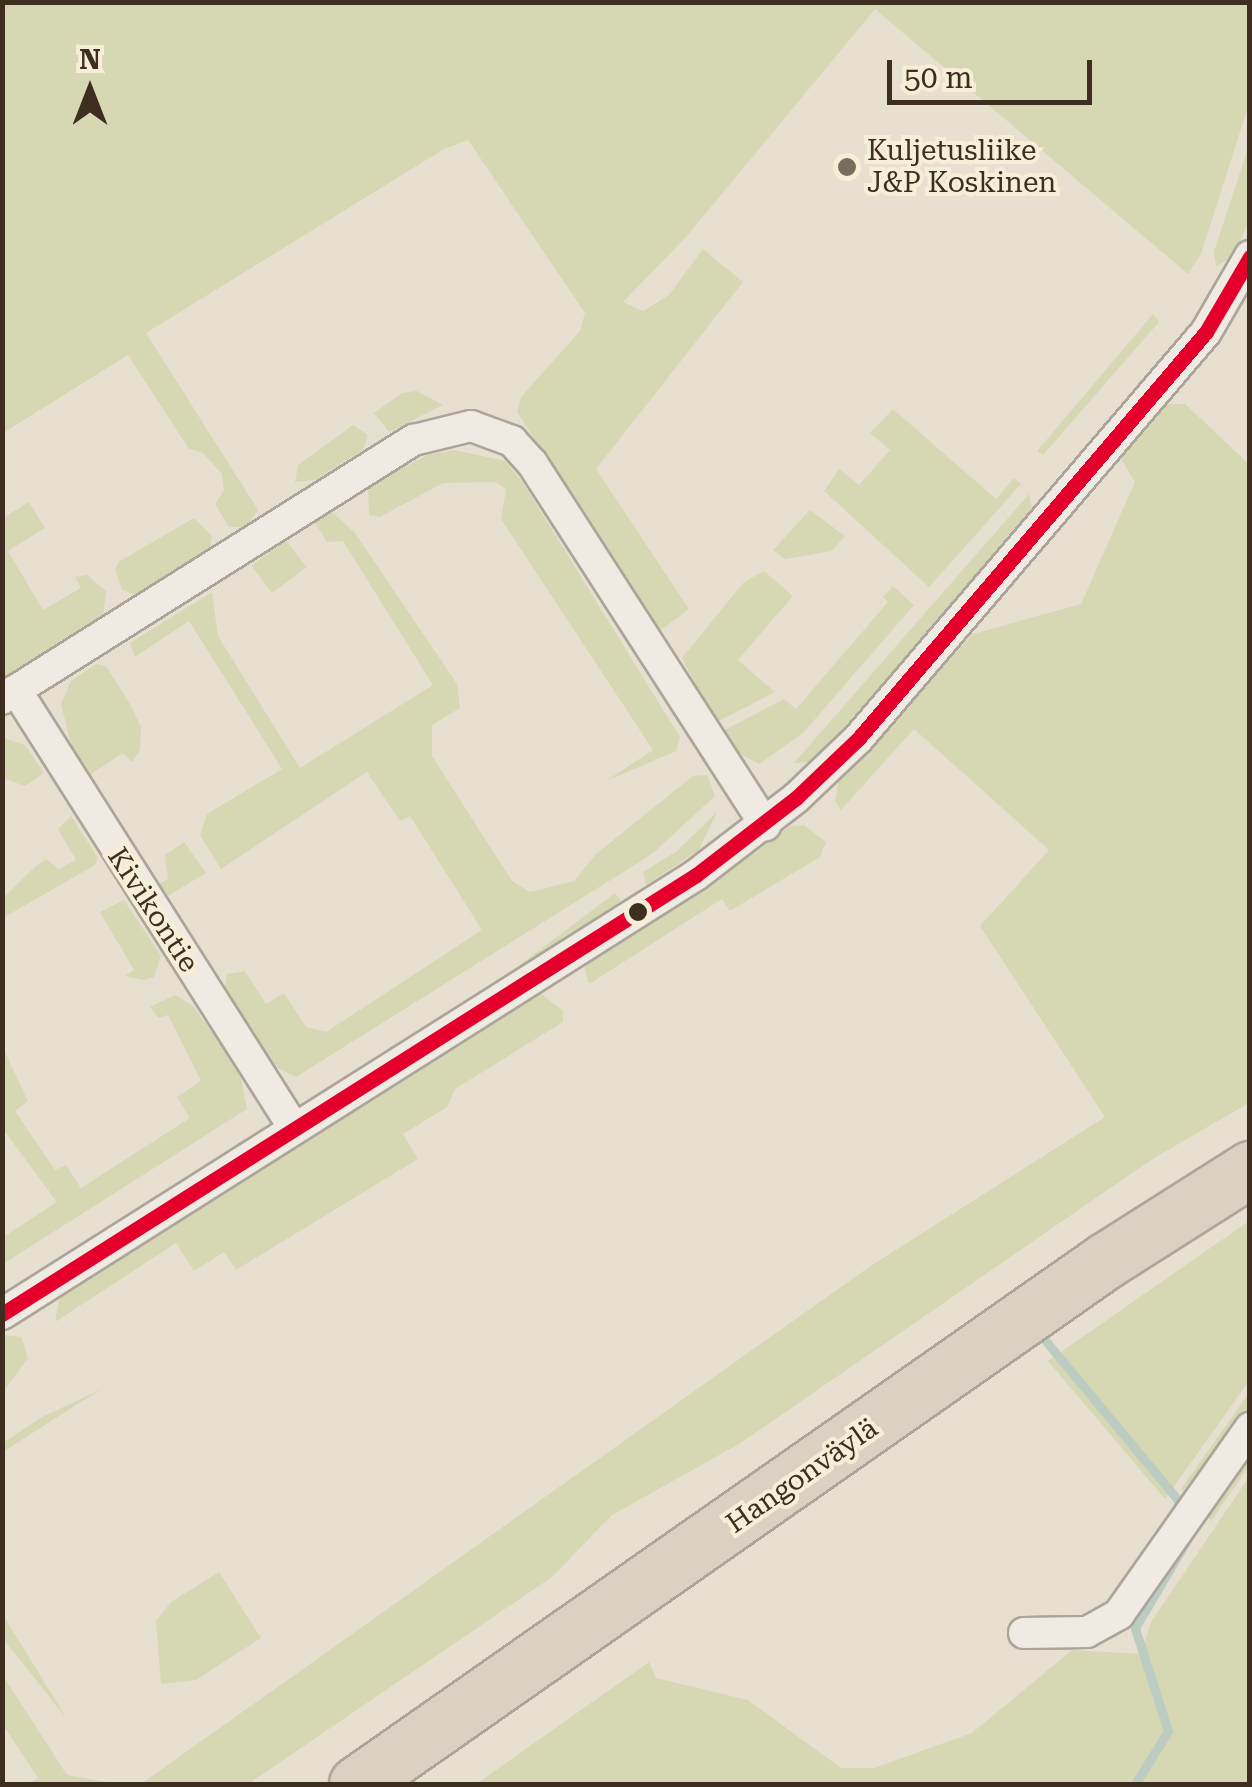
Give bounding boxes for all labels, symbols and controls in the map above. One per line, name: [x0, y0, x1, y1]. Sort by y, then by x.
north arrow: [40, 40, 140, 140]
scale bar: [892, 40, 1097, 102]
text: N: [79, 43, 101, 76]
text: 50 m: [904, 60, 973, 95]
place label: Kuljetusliike J&P Koskinen: [867, 134, 1056, 200]
marker: Kuljetusliike J&P Koskinen: [836, 156, 858, 178]
street label: Kivikontie: [100, 842, 206, 978]
unlabelled marker: [628, 902, 648, 922]
street label: Hangonväylä: [720, 1411, 884, 1541]

